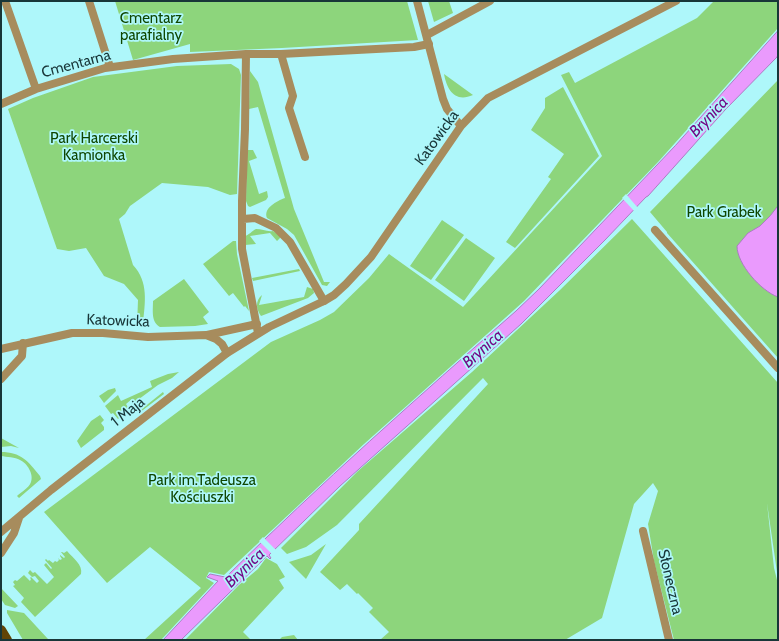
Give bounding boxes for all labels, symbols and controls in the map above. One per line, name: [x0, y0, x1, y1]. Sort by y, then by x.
park label: Cmentarz parafialny: [120, 10, 182, 45]
street label: Cmentarna: [39, 46, 113, 82]
water label: Brynica: [686, 93, 732, 141]
street label: Katowicka: [411, 107, 463, 169]
park label: Park Harcerski Kamionka: [50, 130, 138, 165]
park label: Park Grabek: [687, 204, 761, 222]
street label: Katowicka: [86, 311, 150, 331]
water label: Brynica: [459, 326, 507, 372]
street label: 1 Maja: [108, 393, 148, 431]
park label: Park im.Tadeusza Kościuszki: [148, 472, 256, 507]
water label: Brynica: [221, 544, 269, 592]
street label: Słoneczna: [654, 548, 686, 616]

